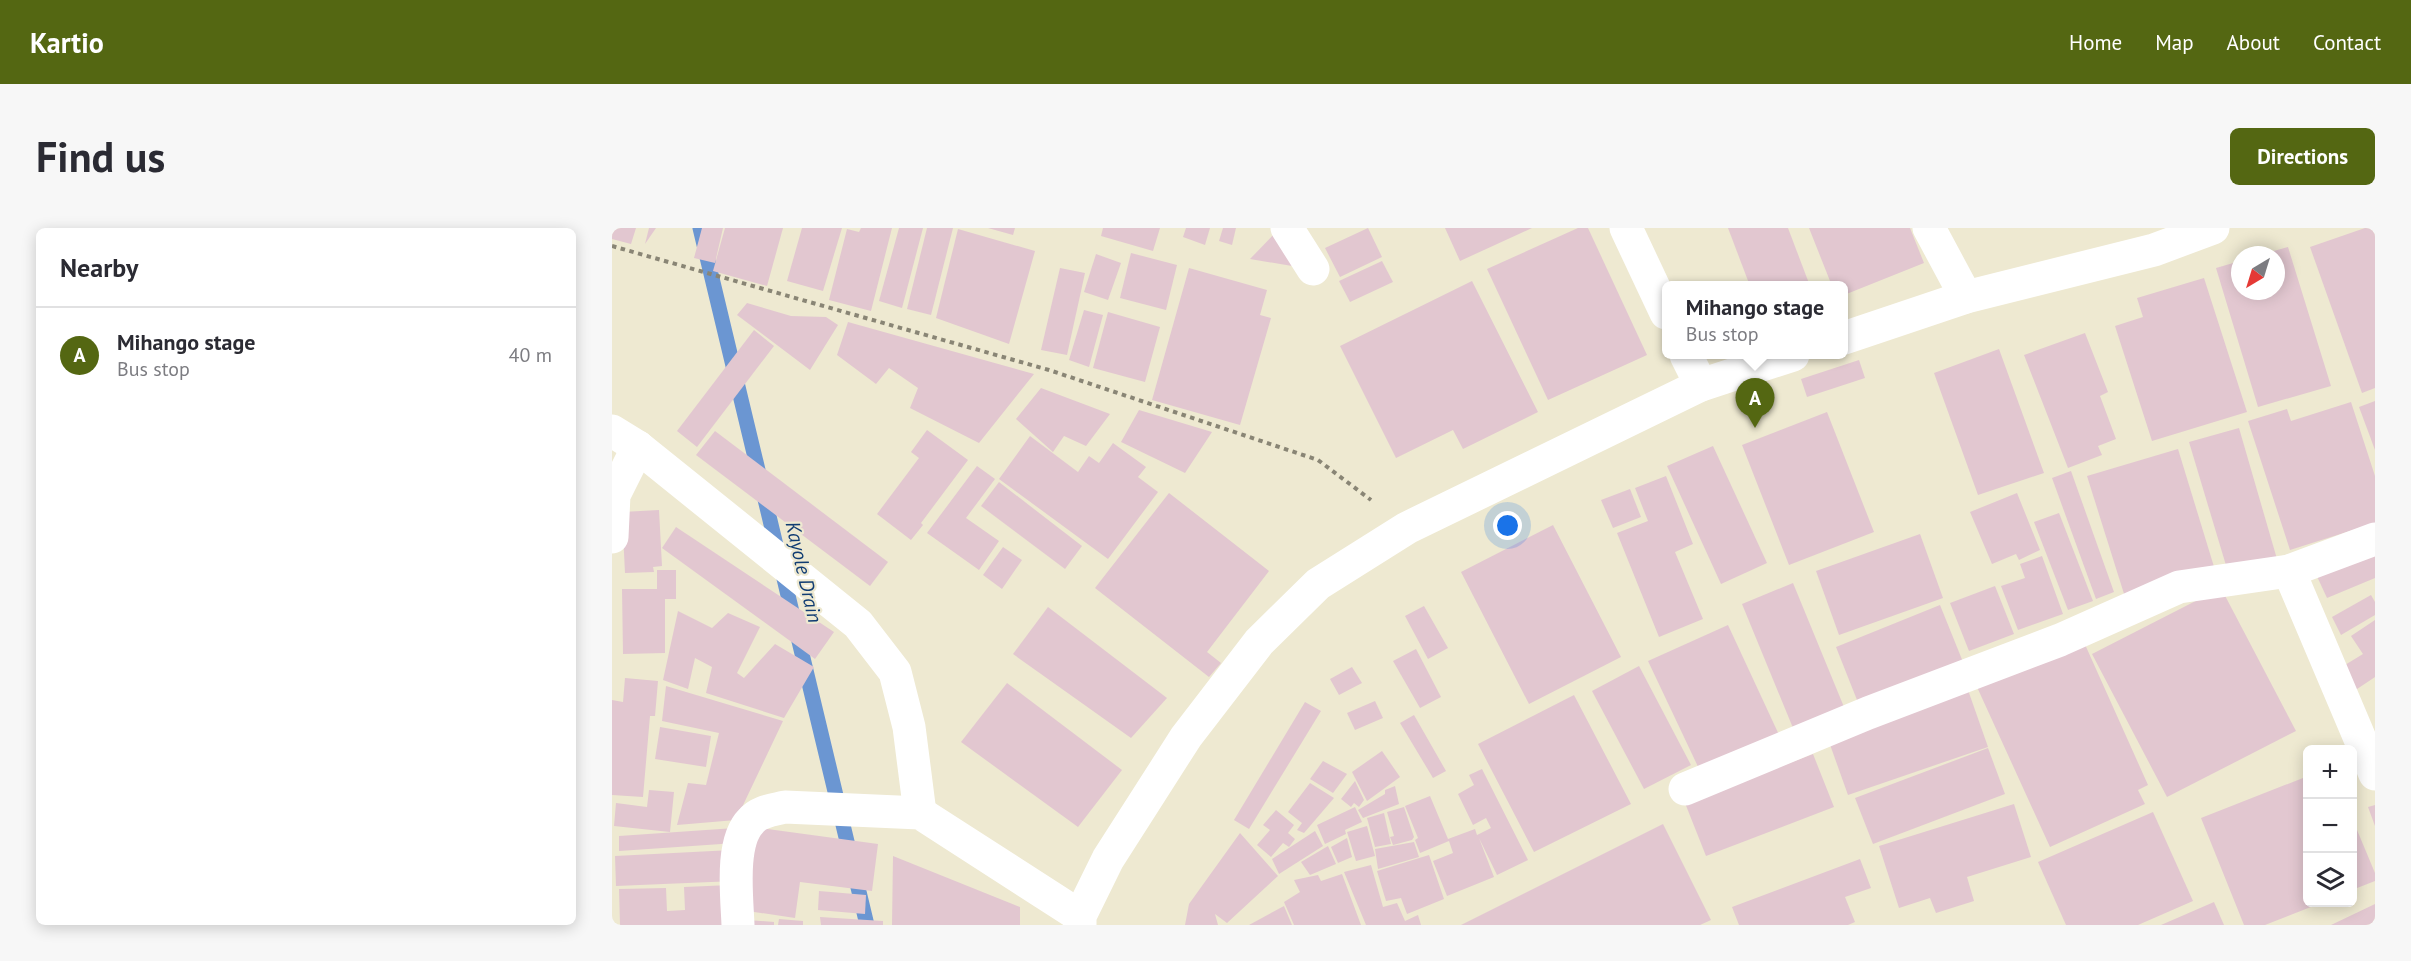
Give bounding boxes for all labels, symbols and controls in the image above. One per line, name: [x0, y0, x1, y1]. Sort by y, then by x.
text: Kartio: [30, 24, 104, 61]
text: Home: [2069, 29, 2122, 56]
text: Map: [2155, 29, 2194, 56]
text: About: [2227, 29, 2280, 56]
text: Contact: [2313, 29, 2381, 56]
button: Directions: [2230, 128, 2375, 185]
text: Find us: [36, 129, 165, 184]
north arrow: [2231, 246, 2285, 300]
text: Nearby: [60, 251, 138, 284]
popup: [1662, 281, 1848, 359]
text: Mihango stage: [1686, 293, 1824, 321]
text: Bus stop: [1686, 321, 1759, 347]
text: Mihango stage: [117, 328, 255, 356]
text: A: [73, 342, 86, 368]
text: 40 m: [509, 342, 552, 368]
text: Bus stop: [117, 356, 190, 382]
pin: A: [1736, 378, 1774, 428]
your location: [1493, 511, 1522, 540]
water label: Kayole Drain: [780, 519, 828, 625]
map controls: [2303, 745, 2357, 907]
button: +: [2303, 745, 2357, 799]
button: −: [2303, 799, 2357, 853]
button: layers: [2303, 853, 2357, 907]

